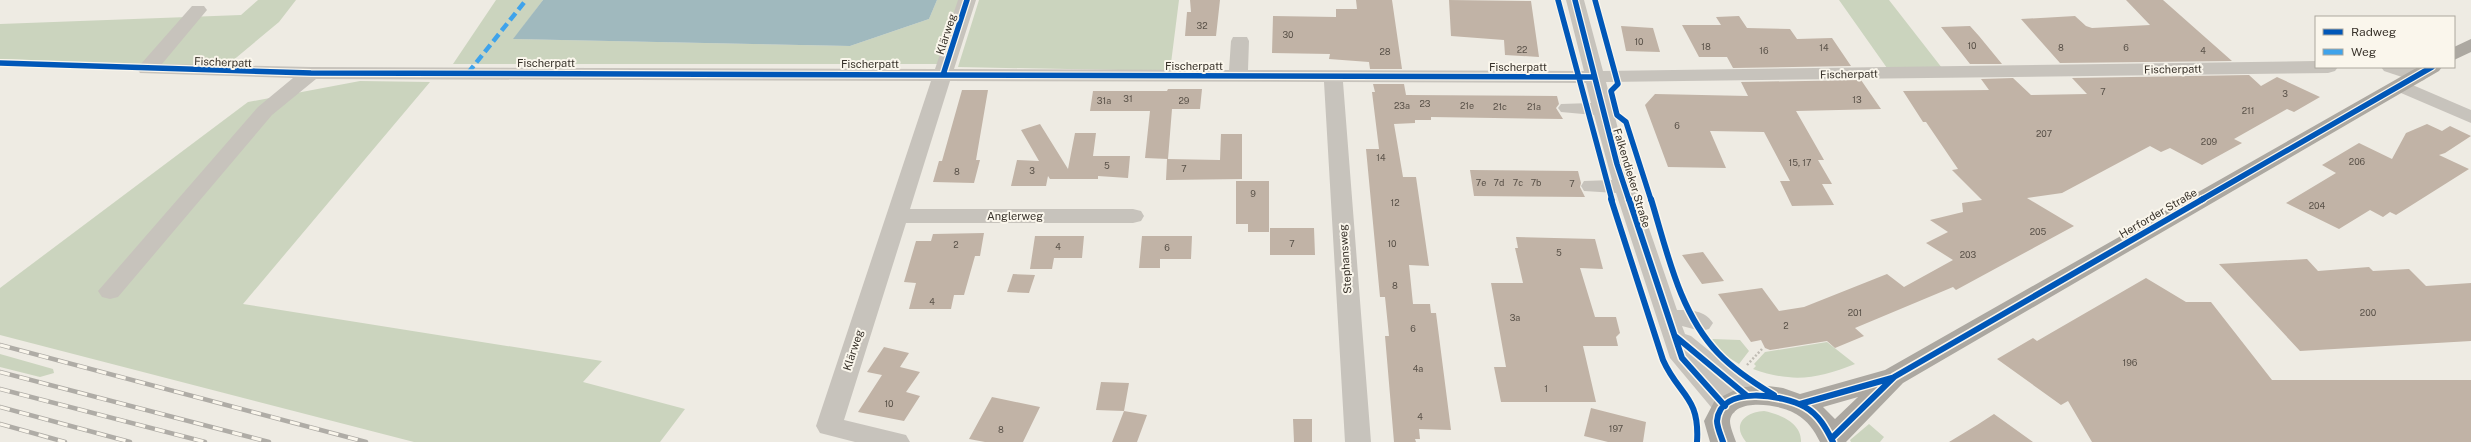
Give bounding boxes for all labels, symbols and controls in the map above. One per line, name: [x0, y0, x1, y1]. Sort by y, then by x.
street label: Klärweg: [934, 12, 958, 56]
legend: [2315, 16, 2455, 68]
house number: 32: [1196, 20, 1208, 31]
text: Radweg: [2351, 25, 2396, 39]
house number: 30: [1282, 29, 1294, 40]
house number: 10: [1634, 36, 1644, 47]
house number: 10: [1967, 40, 1977, 51]
house number: 18: [1701, 41, 1711, 52]
house number: 14: [1819, 42, 1829, 53]
house number: 8: [2058, 42, 2064, 53]
house number: 6: [2123, 42, 2129, 53]
house number: 22: [1517, 44, 1527, 55]
house number: 16: [1759, 45, 1769, 56]
house number: 4: [2200, 45, 2206, 56]
text: Weg: [2351, 45, 2376, 59]
house number: 28: [1379, 46, 1391, 57]
street label: Fischerpatt: [194, 55, 252, 69]
street label: Fischerpatt: [517, 57, 575, 69]
street label: Fischerpatt: [841, 58, 899, 70]
street label: Fischerpatt: [1165, 60, 1223, 72]
street label: Fischerpatt: [1489, 61, 1547, 73]
street label: Fischerpatt: [2144, 62, 2202, 76]
street label: Fischerpatt: [1820, 67, 1878, 81]
house number: 7: [2100, 86, 2106, 97]
house number: 3: [2282, 88, 2288, 99]
house number: 31: [1123, 93, 1133, 104]
house number: 13: [1852, 94, 1862, 105]
house number: 31a: [1097, 95, 1111, 106]
house number: 29: [1179, 95, 1190, 106]
house number: 23: [1419, 98, 1431, 109]
house number: 23a: [1394, 100, 1410, 111]
house number: 21e: [1460, 100, 1474, 111]
house number: 21c: [1493, 101, 1507, 112]
house number: 21a: [1527, 101, 1541, 112]
house number: 211: [2242, 105, 2254, 116]
house number: 6: [1674, 120, 1680, 131]
street label: Falkendieker Straße: [1611, 127, 1653, 229]
house number: 207: [2036, 128, 2052, 139]
house number: 209: [2201, 136, 2218, 147]
house number: 14: [1376, 152, 1386, 163]
house number: 206: [2349, 156, 2366, 167]
house number: 15, 17: [1789, 157, 1811, 168]
house number: 5: [1104, 160, 1110, 171]
house number: 7: [1181, 163, 1187, 174]
house number: 3: [1029, 165, 1035, 176]
house number: 8: [954, 166, 960, 177]
house number: 7e: [1476, 177, 1486, 188]
house number: 7d: [1494, 177, 1504, 188]
house number: 7c: [1513, 177, 1523, 188]
house number: 7b: [1531, 177, 1541, 188]
house number: 7: [1569, 178, 1575, 189]
street label: Herforder Straße: [2117, 186, 2199, 240]
house number: 9: [1250, 188, 1256, 199]
house number: 12: [1390, 197, 1400, 208]
house number: 204: [2309, 200, 2326, 211]
street label: Anglerweg: [987, 210, 1043, 222]
street label: Stephansweg: [1337, 224, 1353, 294]
house number: 205: [2030, 226, 2047, 237]
house number: 7: [1289, 238, 1295, 249]
house number: 10: [1387, 238, 1397, 249]
house number: 2: [953, 239, 959, 250]
house number: 4: [1055, 241, 1061, 252]
house number: 6: [1164, 242, 1170, 253]
house number: 5: [1556, 247, 1562, 258]
house number: 203: [1960, 249, 1977, 260]
house number: 8: [1392, 280, 1398, 291]
house number: 4: [929, 296, 935, 307]
house number: 201: [1848, 307, 1862, 318]
house number: 200: [2360, 307, 2377, 318]
house number: 3a: [1510, 312, 1520, 323]
house number: 2: [1783, 320, 1789, 331]
house number: 6: [1410, 323, 1416, 334]
street label: Klärweg: [841, 328, 865, 372]
house number: 196: [2123, 357, 2138, 368]
house number: 4a: [1413, 363, 1423, 374]
house number: 1: [1544, 383, 1548, 394]
house number: 10: [884, 398, 894, 409]
house number: 4: [1417, 411, 1423, 422]
house number: 197: [1609, 423, 1623, 434]
house number: 8: [998, 424, 1004, 435]

